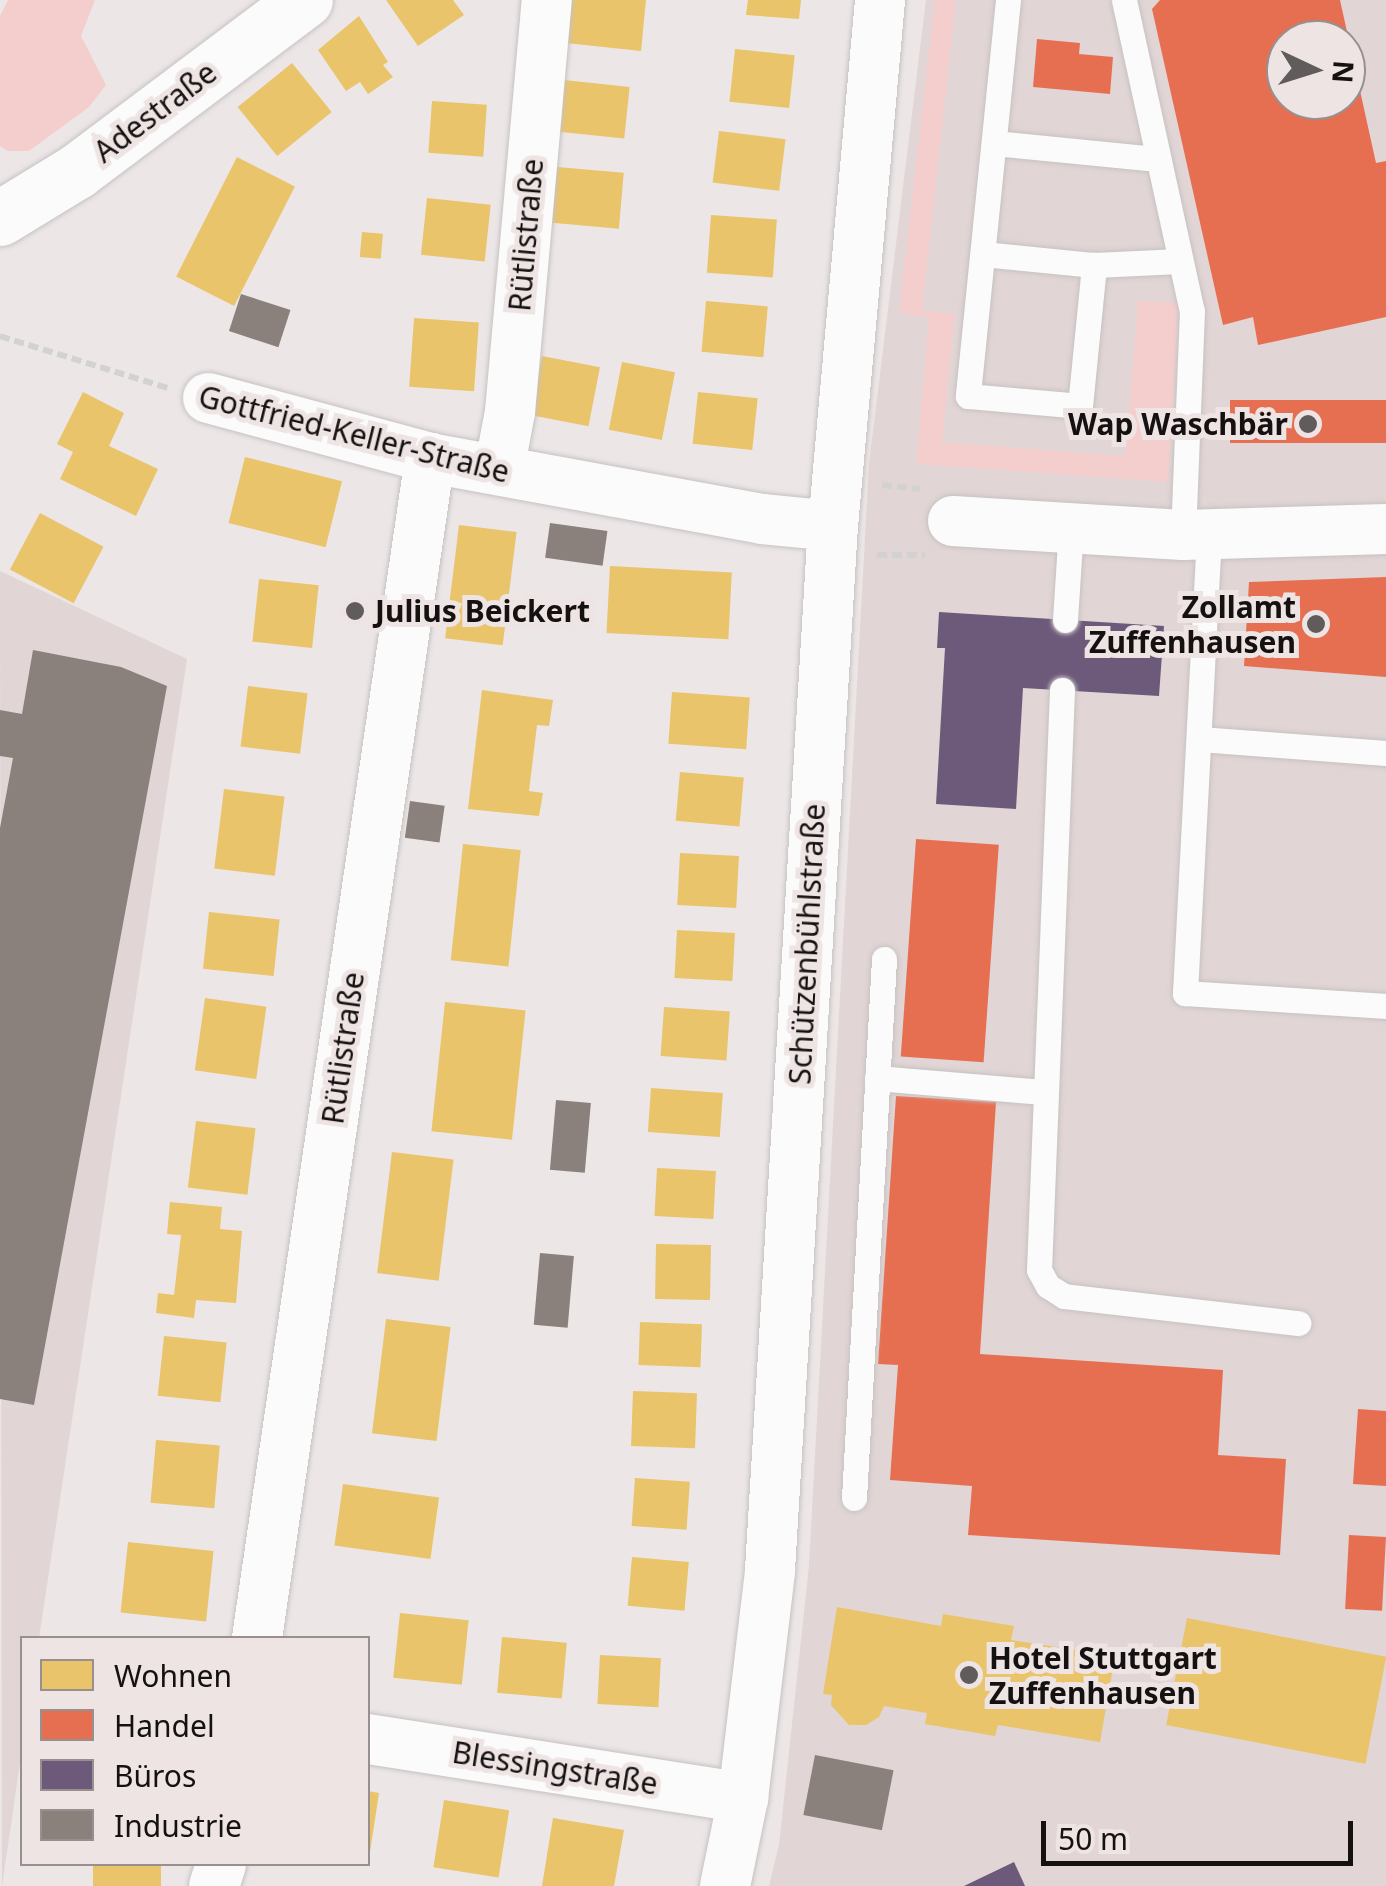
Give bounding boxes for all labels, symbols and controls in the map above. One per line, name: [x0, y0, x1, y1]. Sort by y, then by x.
north arrow: [1266, 20, 1366, 120]
street label: Adestraße: [87, 54, 223, 170]
text: N: [1324, 59, 1364, 85]
street label: Rütlistraße: [501, 157, 551, 313]
street label: Gottfried-Keller-Straße: [195, 378, 513, 490]
place label: Wap Waschbär: [1068, 406, 1288, 442]
marker: Wap Waschbär: [1297, 413, 1319, 435]
place label: Zollamt Zuffenhausen: [1089, 589, 1296, 660]
place label: Julius Beickert: [375, 593, 590, 629]
marker: Julius Beickert: [344, 600, 366, 622]
marker: Zollamt Zuffenhausen: [1305, 613, 1327, 635]
street label: Schützenbühlstraße: [782, 803, 832, 1085]
street label: Rütlistraße: [315, 970, 371, 1126]
legend: [20, 1636, 370, 1866]
place label: Hotel Stuttgart Zuffenhausen: [989, 1640, 1217, 1710]
text: Wohnen: [114, 1655, 232, 1696]
marker: Hotel Stuttgart Zuffenhausen: [958, 1664, 980, 1686]
text: Handel: [114, 1705, 215, 1746]
street label: Blessingstraße: [450, 1734, 660, 1802]
text: Büros: [114, 1755, 196, 1796]
scale bar: [1046, 1801, 1358, 1863]
text: Industrie: [114, 1805, 242, 1846]
text: 50 m: [1058, 1818, 1128, 1859]

